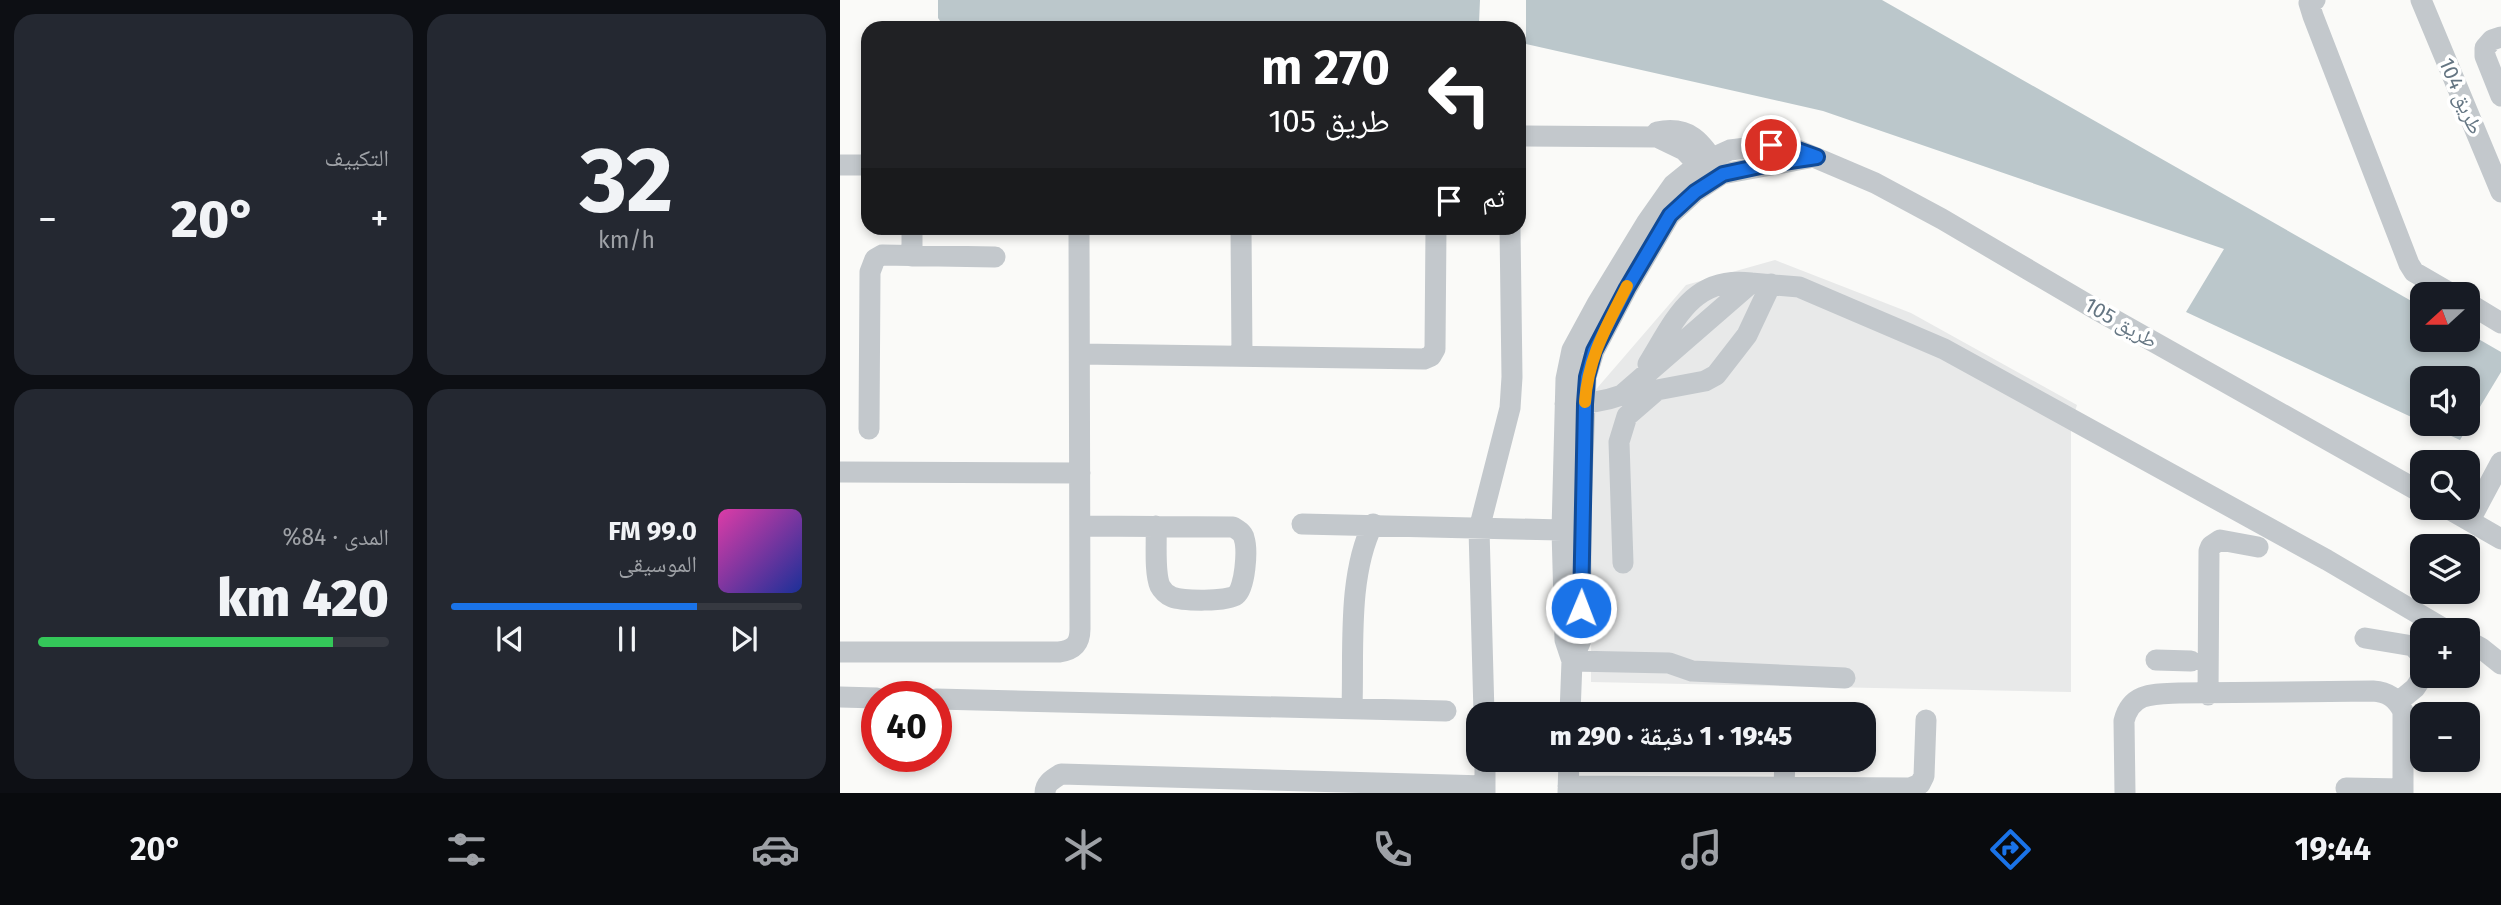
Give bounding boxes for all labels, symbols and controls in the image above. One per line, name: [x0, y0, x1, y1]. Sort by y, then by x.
text: 270 m: [1261, 38, 1390, 97]
icon: left: [1414, 49, 1505, 140]
street label: طريق 104: [2433, 54, 2489, 138]
text: طريق 105: [1268, 102, 1390, 140]
pin: [1741, 115, 1801, 175]
text: 32: [580, 126, 673, 235]
icon: arrive: [1752, 126, 1790, 164]
text: التكييف: [324, 144, 389, 172]
icon: arrive: [1430, 182, 1468, 220]
text: ثم: [1482, 183, 1505, 214]
text: 20°: [171, 188, 256, 251]
text: −: [38, 196, 57, 242]
text: +: [370, 196, 389, 242]
text: km/h: [598, 226, 655, 254]
north arrow: [2410, 282, 2480, 352]
map controls: [2410, 282, 2480, 772]
street label: طريق 105: [2080, 292, 2162, 354]
button: sound: [2410, 366, 2480, 436]
button: search: [2410, 450, 2480, 520]
text: 99.0 FM: [608, 516, 697, 547]
text: المدى · 84%: [282, 523, 389, 551]
button: layers: [2410, 534, 2480, 604]
text: الموسيقى: [618, 550, 697, 578]
text: 420 km: [217, 567, 389, 630]
position arrow: [1544, 571, 1618, 645]
button: +: [2410, 618, 2480, 688]
icon: previous: [491, 620, 529, 658]
icon: pause: [608, 620, 646, 658]
icon: next: [725, 620, 763, 658]
speed limit sign: 40: [861, 681, 952, 772]
button: −: [2410, 702, 2480, 772]
text: 19:45 · 1 دقيقة · 290 m: [1550, 721, 1792, 752]
icon: filters: [442, 825, 491, 874]
icon: car: [751, 825, 800, 874]
icon: climate: [1059, 825, 1108, 874]
icon: phone: [1368, 825, 1417, 874]
icon: music: [1677, 825, 1726, 874]
icon: directions: [1986, 825, 2035, 874]
text: 20°: [130, 830, 182, 868]
text: 19:44: [2295, 830, 2371, 868]

